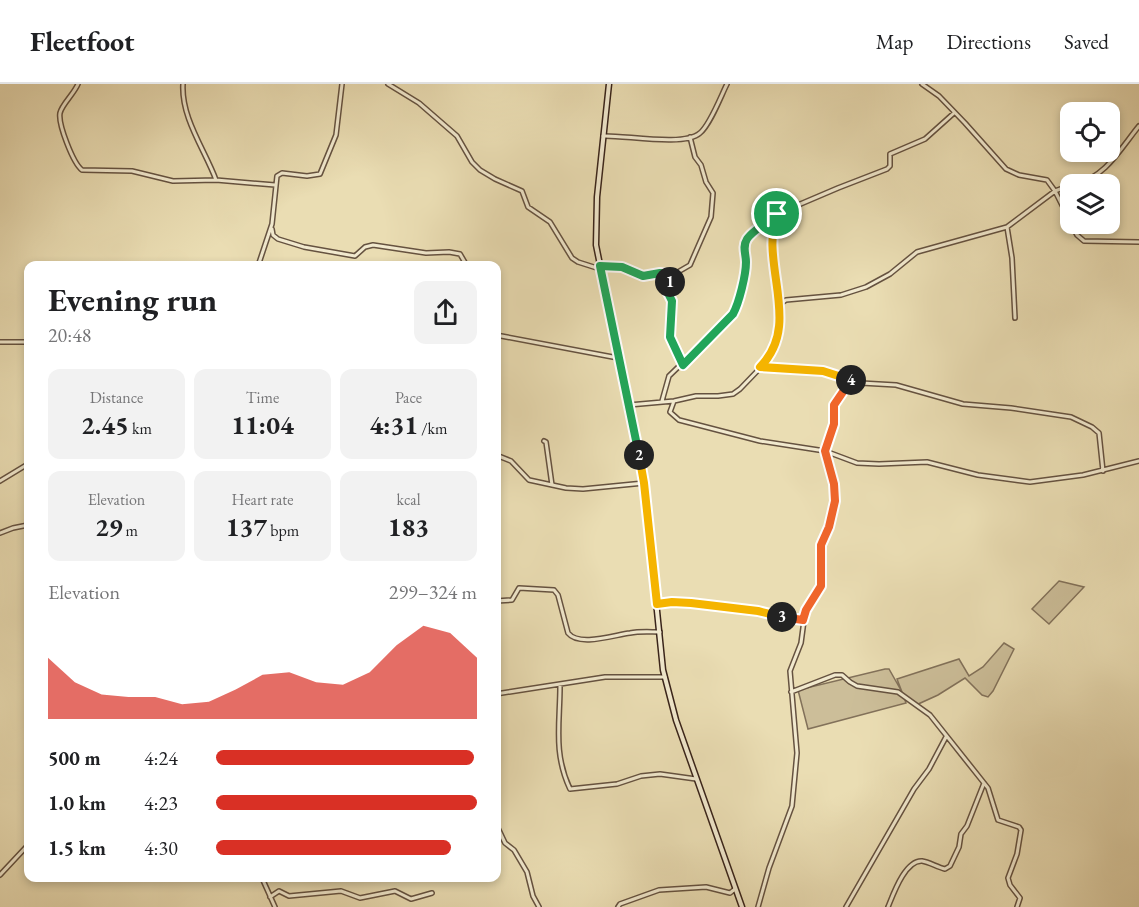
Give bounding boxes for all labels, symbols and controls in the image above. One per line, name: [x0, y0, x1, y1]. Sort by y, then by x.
text: Fleetfoot: [30, 23, 134, 59]
text: Map: [876, 28, 913, 55]
text: Directions: [946, 28, 1031, 55]
text: Saved: [1064, 28, 1109, 55]
map controls: [1060, 102, 1120, 234]
button: locate: [1060, 102, 1120, 162]
button: layers: [1060, 174, 1120, 234]
pin: [751, 188, 802, 239]
icon: arrive: [760, 197, 793, 230]
pin: 1: [655, 267, 685, 297]
text: 1: [666, 271, 674, 292]
text: Evening run: [48, 278, 217, 321]
button: share: [414, 281, 477, 344]
text: 20:48: [48, 322, 91, 348]
pin: 4: [836, 365, 866, 395]
text: 4: [847, 369, 855, 390]
text: Distance: [90, 387, 143, 408]
text: Time: [246, 387, 279, 408]
text: Pace: [395, 387, 422, 408]
text: 2.45: [81, 408, 129, 442]
text: 11:04: [231, 408, 294, 442]
text: 4:31: [369, 408, 418, 442]
text: km: [129, 418, 152, 439]
text: /km: [418, 418, 448, 439]
pin: 2: [624, 440, 654, 470]
text: 2: [635, 444, 643, 465]
text: Elevation: [88, 489, 145, 510]
text: Heart rate: [231, 489, 294, 510]
text: kcal: [396, 489, 421, 510]
text: 29: [95, 510, 122, 544]
text: 137: [226, 510, 267, 544]
text: 183: [388, 510, 429, 544]
text: m: [122, 520, 138, 541]
text: bpm: [267, 520, 299, 541]
text: Elevation: [48, 579, 120, 605]
text: 299–324 m: [389, 579, 477, 605]
pin: 3: [767, 602, 797, 632]
text: 3: [778, 606, 786, 627]
text: 500 m: [48, 745, 101, 771]
text: 4:24: [144, 745, 178, 771]
text: 1.0 km: [48, 790, 106, 816]
text: 4:23: [144, 790, 178, 816]
text: 1.5 km: [48, 835, 106, 861]
text: 4:30: [144, 835, 178, 861]

